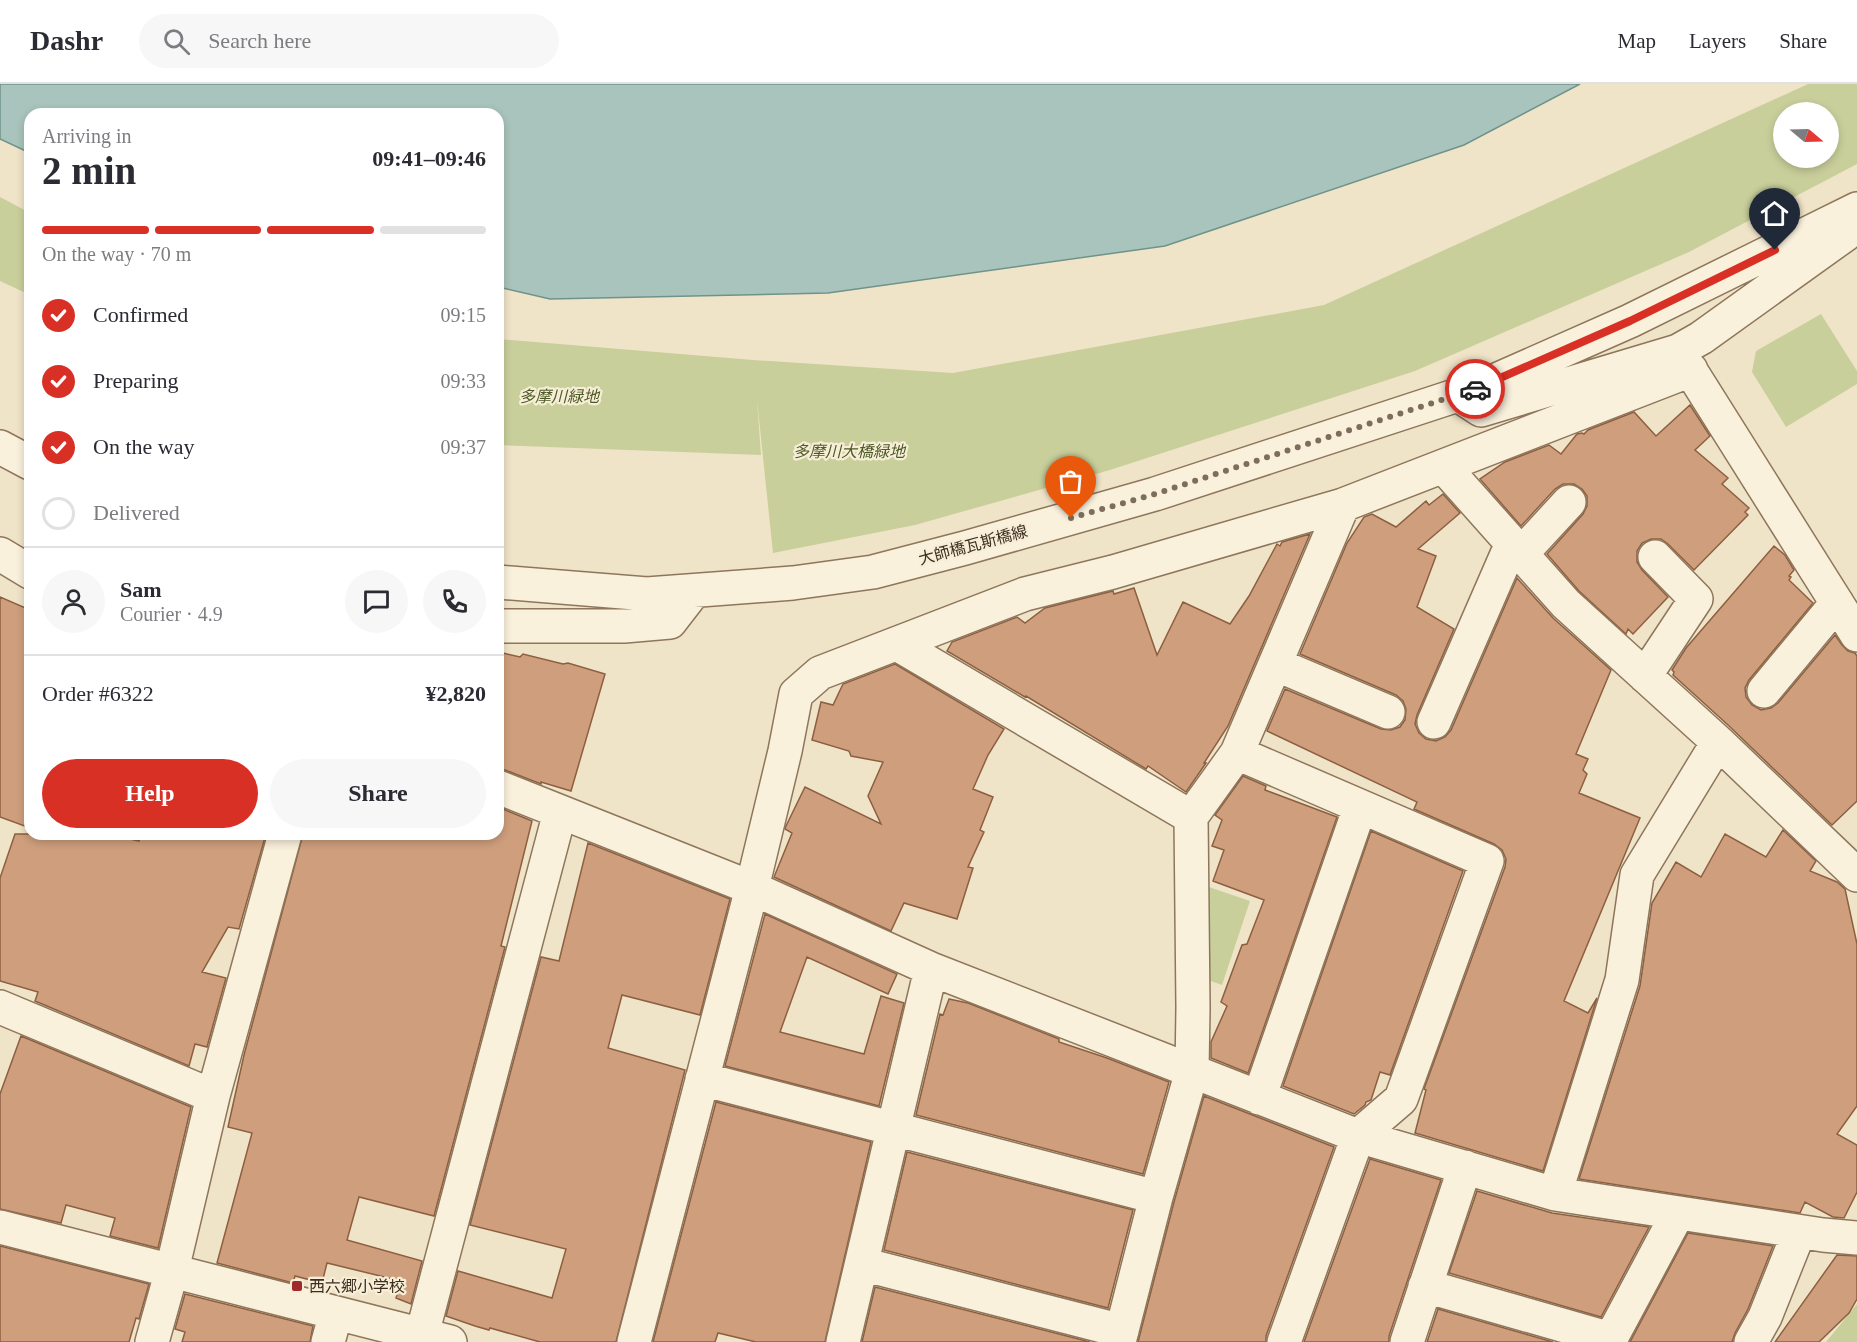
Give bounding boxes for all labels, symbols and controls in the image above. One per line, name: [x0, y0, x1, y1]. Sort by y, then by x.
search box: [139, 14, 559, 68]
text: Dashr: [30, 25, 103, 56]
icon: search: [160, 25, 193, 58]
text: Search here: [208, 28, 311, 53]
text: Map: [1618, 29, 1656, 53]
text: Layers: [1689, 29, 1746, 53]
text: Share: [1779, 29, 1827, 53]
north arrow: [1773, 102, 1839, 168]
map controls: [1773, 102, 1839, 168]
text: Arriving in: [42, 125, 131, 147]
text: 09:41–09:46: [372, 146, 486, 171]
text: 2 min: [42, 149, 136, 192]
pin: [1749, 188, 1800, 250]
icon: home: [1758, 197, 1791, 230]
text: On the way · 70 m: [42, 243, 191, 265]
icon: check: [42, 299, 75, 332]
text: Confirmed: [93, 302, 188, 327]
text: 09:15: [440, 304, 486, 326]
courier: [1445, 359, 1505, 419]
icon: check: [42, 365, 75, 398]
text: Preparing: [93, 368, 179, 393]
text: 09:33: [440, 370, 486, 392]
icon: car: [1459, 373, 1492, 406]
park label: 多摩川緑地: [519, 388, 601, 405]
icon: check: [42, 431, 75, 464]
text: On the way: [93, 434, 194, 459]
text: 09:37: [440, 436, 486, 458]
park label: 多摩川大橋緑地: [793, 443, 907, 460]
pin: [1045, 456, 1096, 518]
icon: bag: [1054, 465, 1087, 498]
text: Delivered: [93, 500, 180, 525]
street label: 大師橋瓦斯橋線: [917, 522, 1029, 568]
button: person: [42, 570, 105, 633]
button: chat: [345, 570, 408, 633]
button: phone: [423, 570, 486, 633]
text: Sam: [120, 577, 162, 602]
text: Courier · 4.9: [120, 603, 223, 625]
text: Order #6322: [42, 681, 154, 706]
text: ¥2,820: [426, 681, 486, 706]
button: Help: [42, 759, 258, 828]
button: Share: [270, 759, 486, 828]
place label: 西六郷小学校: [309, 1278, 405, 1295]
marker: 西六郷小学校: [290, 1279, 304, 1293]

